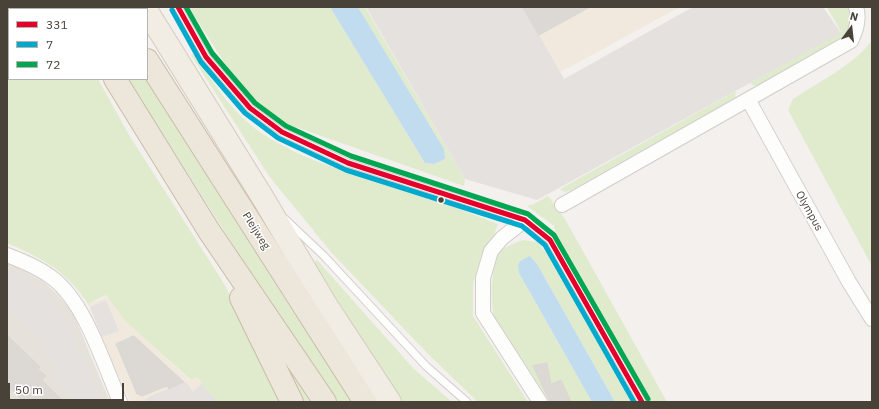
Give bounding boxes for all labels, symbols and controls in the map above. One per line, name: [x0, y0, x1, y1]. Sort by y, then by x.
legend: [8, 8, 148, 80]
north arrow: [831, 8, 871, 48]
text: N: [848, 9, 860, 24]
text: 331: [46, 17, 68, 32]
text: 7: [46, 37, 53, 52]
text: 72: [46, 57, 60, 72]
street label: Olympus: [793, 189, 825, 233]
unlabelled marker: [436, 195, 446, 205]
street label: Pleijweg: [239, 210, 273, 252]
scale bar: [10, 375, 126, 401]
text: 50 m: [15, 382, 43, 397]

